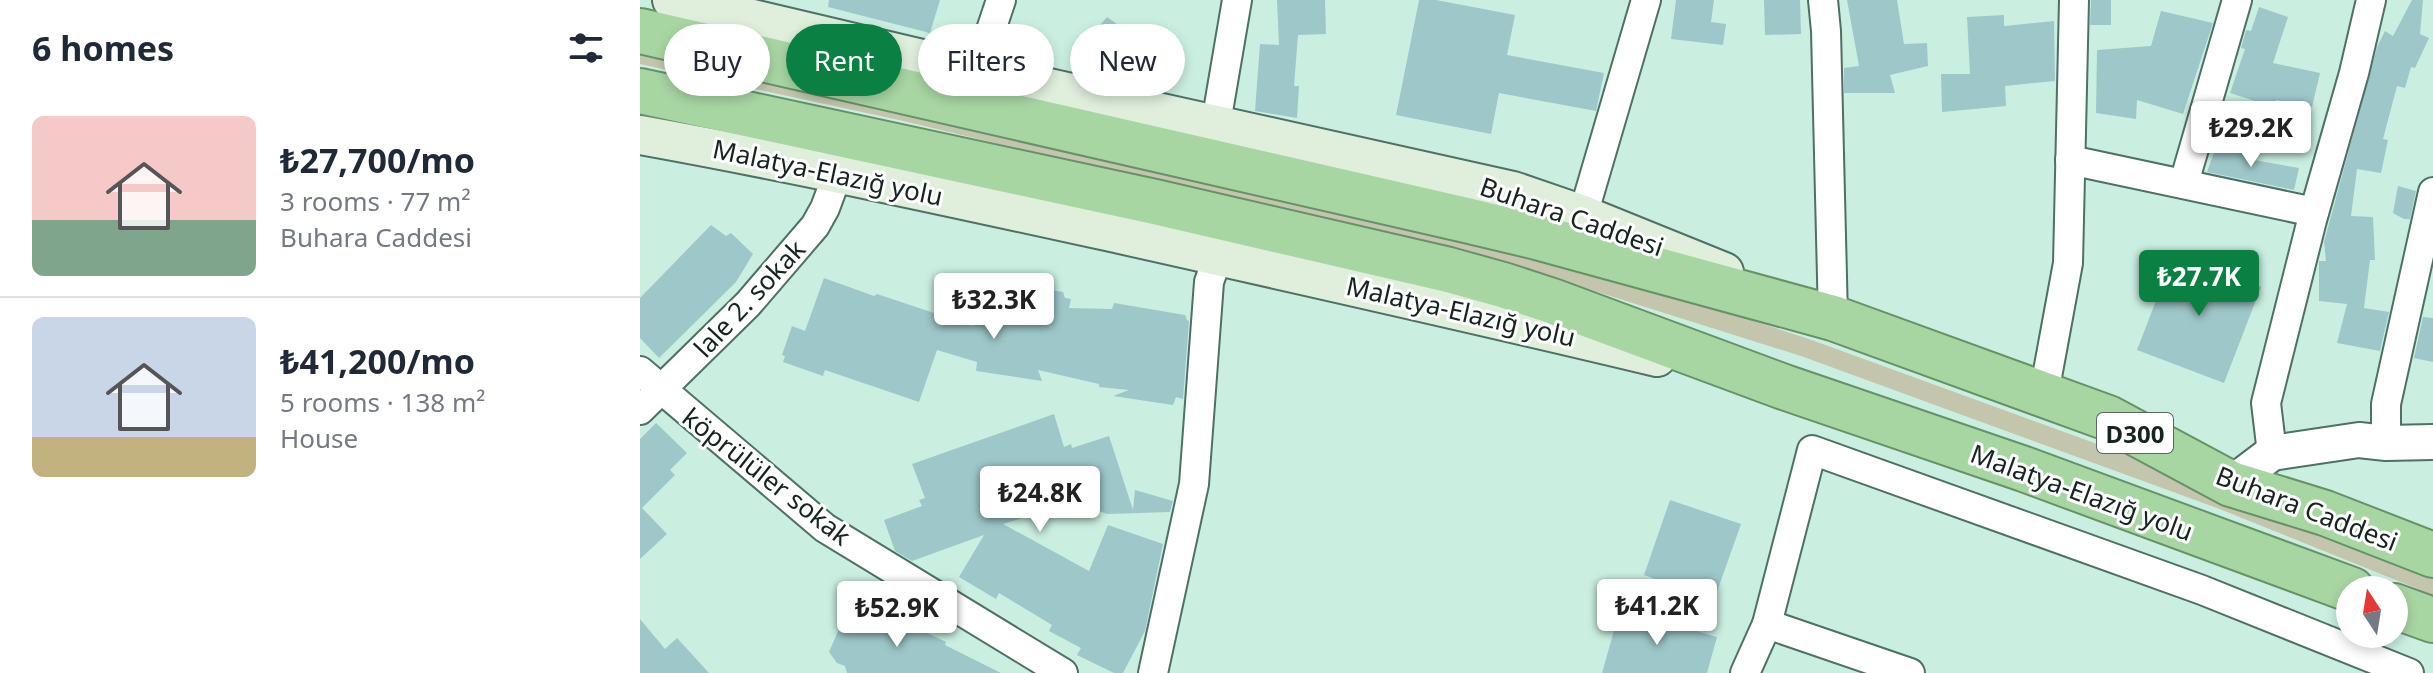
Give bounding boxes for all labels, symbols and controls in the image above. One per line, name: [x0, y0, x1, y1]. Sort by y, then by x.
chip: Buy: [664, 24, 770, 96]
chip: Rent: [786, 24, 902, 96]
chip: Filters: [918, 24, 1054, 96]
chip: New: [1070, 24, 1185, 96]
text: 6 homes: [32, 25, 174, 71]
icon: filters: [564, 26, 608, 70]
pin: ₺29.2K: [2186, 101, 2316, 169]
text: ₺29.2K: [2209, 109, 2293, 145]
street label: Malatya-Elazığ yolu: [710, 130, 946, 214]
text: ₺27,700/mo: [280, 137, 475, 183]
icon: home: [96, 148, 192, 244]
street label: Buhara Caddesi: [1475, 168, 1669, 264]
text: 3 rooms · 77 m²: [280, 183, 470, 219]
text: Buhara Caddesi: [280, 219, 472, 255]
street label: lale 2. sokak: [685, 231, 813, 365]
pin: ₺27.7K: [2134, 250, 2264, 318]
text: ₺27.7K: [2157, 258, 2241, 294]
street label: Malatya-Elazığ yolu: [1343, 267, 1579, 355]
pin: ₺32.3K: [929, 273, 1059, 341]
text: ₺32.3K: [952, 281, 1036, 317]
text: ₺41,200/mo: [280, 338, 475, 384]
icon: home: [96, 349, 192, 445]
text: 5 rooms · 138 m²: [280, 384, 485, 420]
street label: köprülüler sokak: [675, 399, 859, 553]
road number: D300: [2097, 413, 2173, 453]
text: House: [280, 420, 358, 456]
street label: Malatya-Elazığ yolu: [1966, 435, 2198, 549]
street label: Buhara Caddesi: [2211, 457, 2403, 559]
pin: ₺24.8K: [975, 466, 1105, 534]
text: ₺24.8K: [998, 474, 1082, 510]
north arrow: [2336, 576, 2408, 648]
map controls: [2336, 576, 2408, 648]
pin: ₺41.2K: [1592, 579, 1722, 647]
pin: ₺52.9K: [832, 581, 962, 649]
text: ₺41.2K: [1615, 587, 1699, 623]
text: ₺52.9K: [855, 589, 939, 625]

